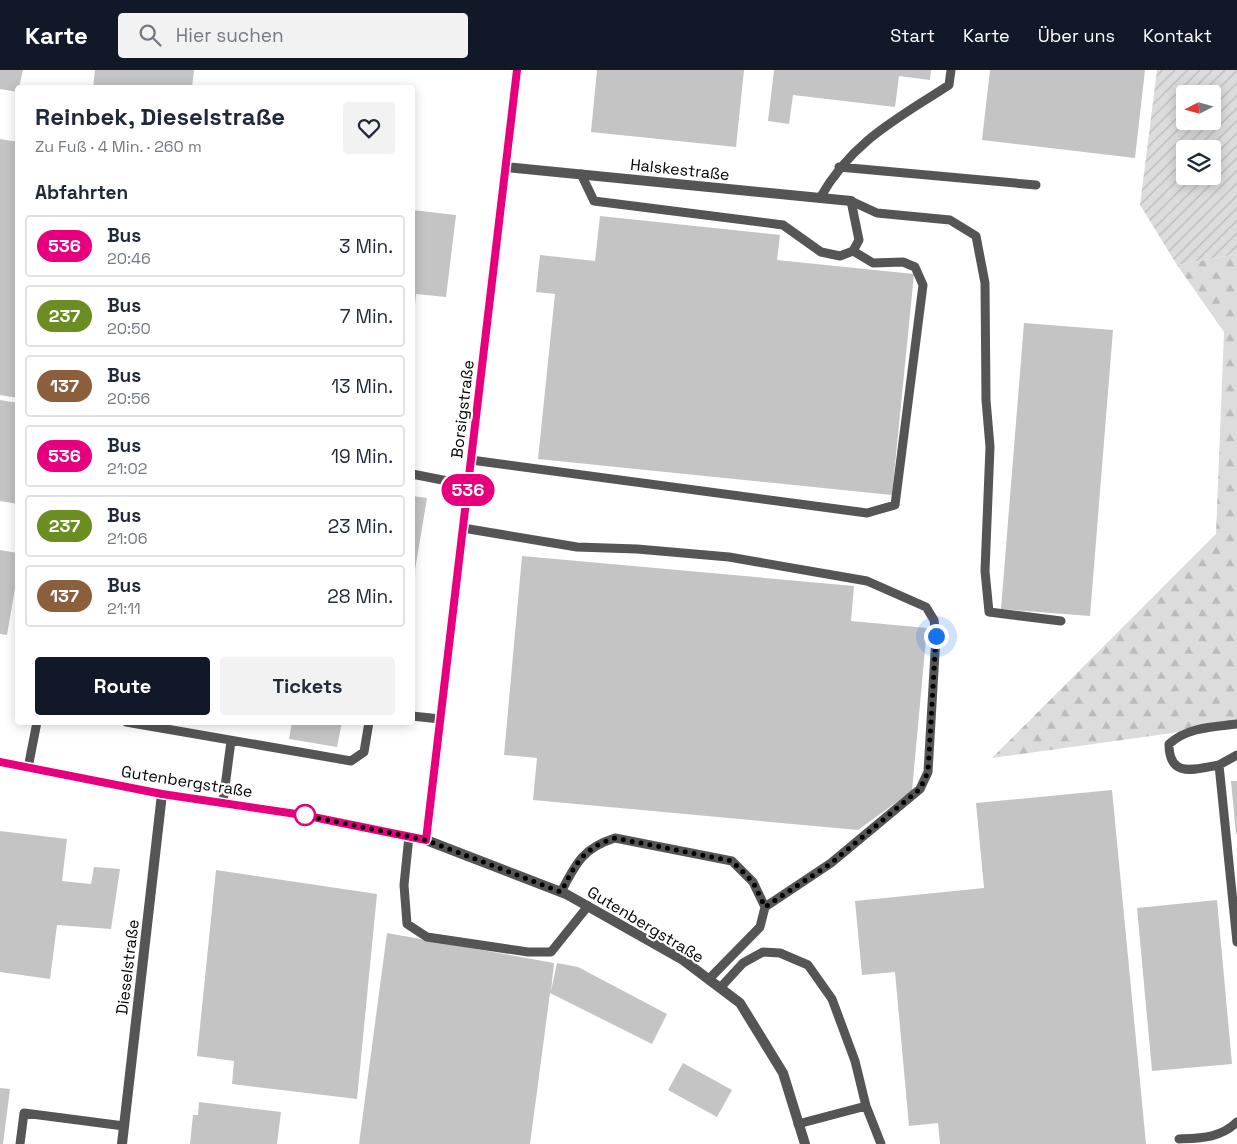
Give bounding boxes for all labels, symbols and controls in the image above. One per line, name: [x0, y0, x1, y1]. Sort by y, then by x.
search box: [118, 13, 468, 58]
text: Karte: [25, 20, 88, 51]
icon: search: [136, 21, 164, 49]
text: Hier suchen: [176, 23, 284, 48]
text: Start: [890, 24, 935, 47]
text: Karte: [963, 24, 1010, 47]
text: Über uns: [1038, 24, 1115, 47]
text: Kontakt: [1143, 24, 1212, 47]
north arrow: [1176, 85, 1221, 130]
map controls: [1176, 85, 1221, 185]
text: Reinbek, Dieselstraße: [35, 101, 285, 132]
button: heart: [343, 102, 395, 154]
text: Zu Fuß · 4 Min. · 260 m: [35, 136, 202, 157]
button: layers: [1176, 140, 1221, 185]
street label: Halskestraße: [629, 154, 731, 185]
text: Abfahrten: [35, 180, 128, 205]
text: Bus: [107, 223, 141, 248]
text: 536: [48, 234, 81, 257]
text: 3 Min.: [339, 234, 393, 259]
text: 20:46: [107, 248, 151, 269]
text: Bus: [107, 293, 141, 318]
text: 237: [49, 304, 80, 327]
text: 7 Min.: [340, 304, 393, 329]
text: 20:50: [107, 318, 151, 339]
street label: Borsigstraße: [446, 359, 479, 460]
text: Bus: [107, 363, 141, 388]
text: 137: [50, 374, 79, 397]
text: 13 Min.: [331, 374, 393, 399]
text: 20:56: [107, 388, 150, 409]
text: Bus: [107, 433, 141, 458]
text: 536: [48, 444, 81, 467]
text: 19 Min.: [331, 444, 393, 469]
text: 21:02: [107, 458, 147, 479]
line badge: 536: [439, 474, 497, 506]
text: 536: [452, 478, 484, 501]
text: Bus: [107, 503, 141, 528]
text: 237: [49, 514, 80, 537]
text: 23 Min.: [328, 514, 393, 539]
text: 21:06: [107, 528, 147, 549]
text: Bus: [107, 573, 141, 598]
text: 137: [50, 584, 79, 607]
text: 28 Min.: [327, 584, 393, 609]
text: 21:11: [107, 598, 141, 619]
your location: [924, 624, 949, 649]
button: Route: [35, 657, 210, 715]
button: Tickets: [220, 657, 395, 715]
street label: Gutenbergstraße: [120, 761, 254, 802]
unlabelled marker: [294, 804, 316, 826]
street label: Gutenbergstraße: [584, 881, 708, 968]
street label: Dieselstraße: [111, 918, 144, 1016]

